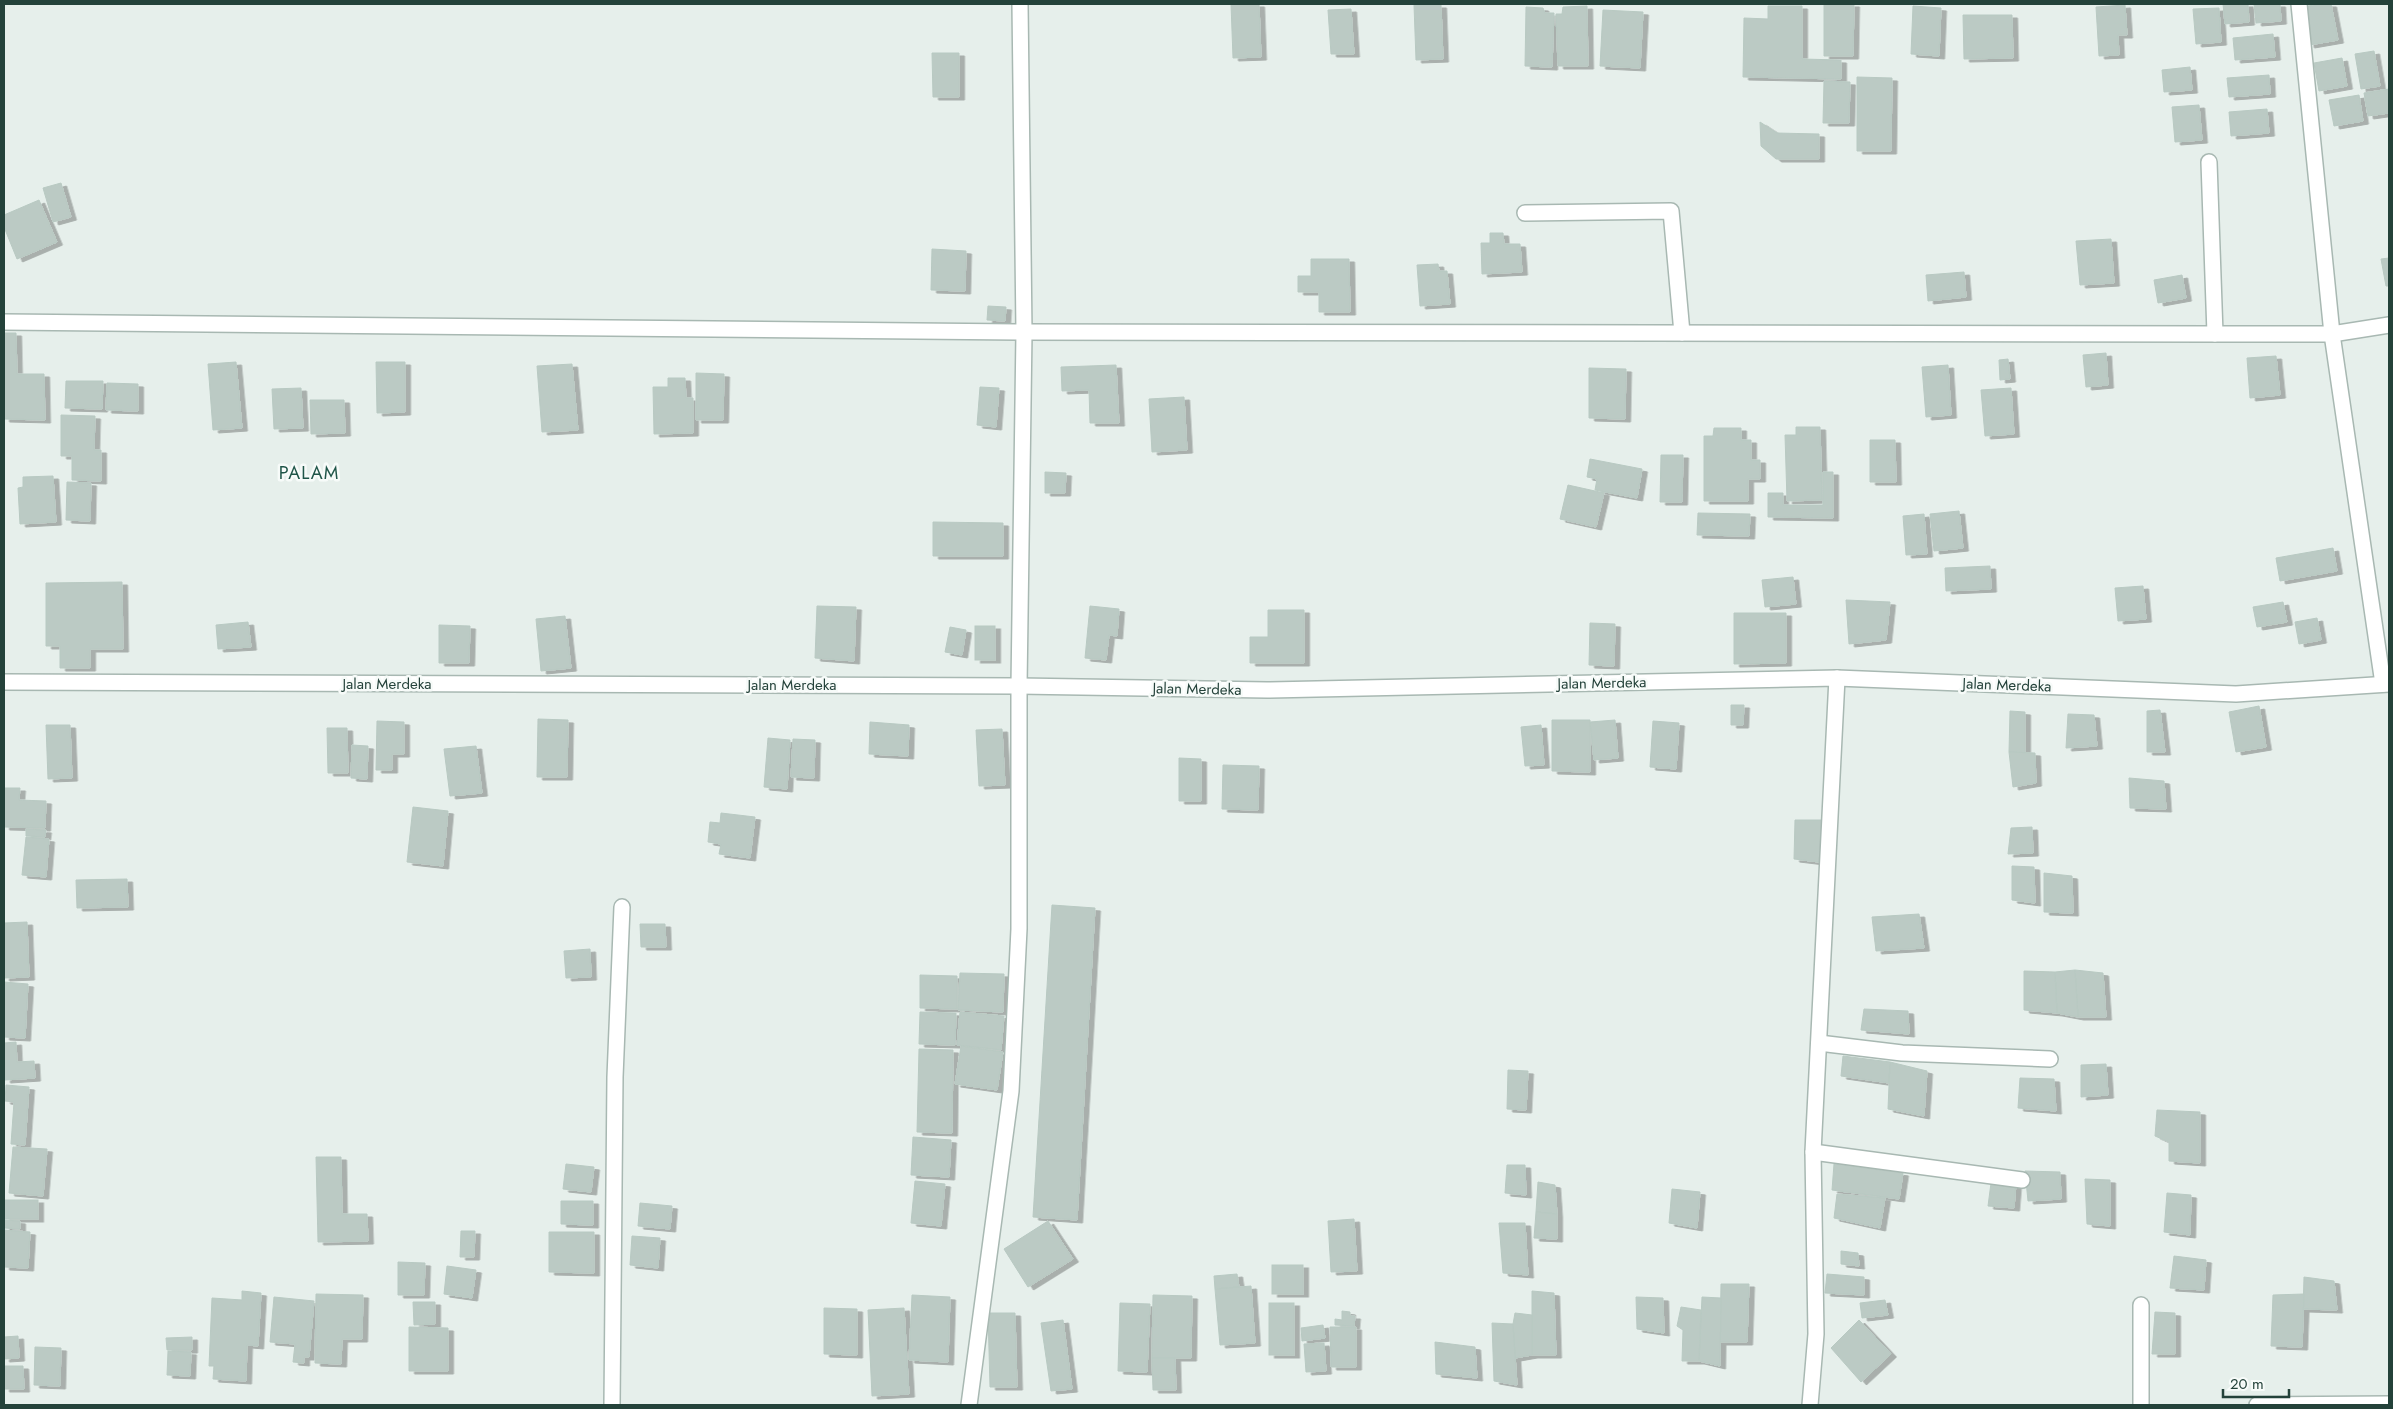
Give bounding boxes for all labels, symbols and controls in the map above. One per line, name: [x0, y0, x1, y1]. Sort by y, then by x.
district label: PALAM: [279, 460, 339, 486]
street label: Jalan Merdeka: [1555, 671, 1647, 695]
street label: Jalan Merdeka: [1960, 672, 2052, 698]
street label: Jalan Merdeka: [341, 673, 431, 695]
street label: Jalan Merdeka: [746, 674, 836, 696]
street label: Jalan Merdeka: [1150, 677, 1242, 701]
scale bar: [2223, 1366, 2289, 1398]
text: 20 m: [2230, 1373, 2264, 1395]

